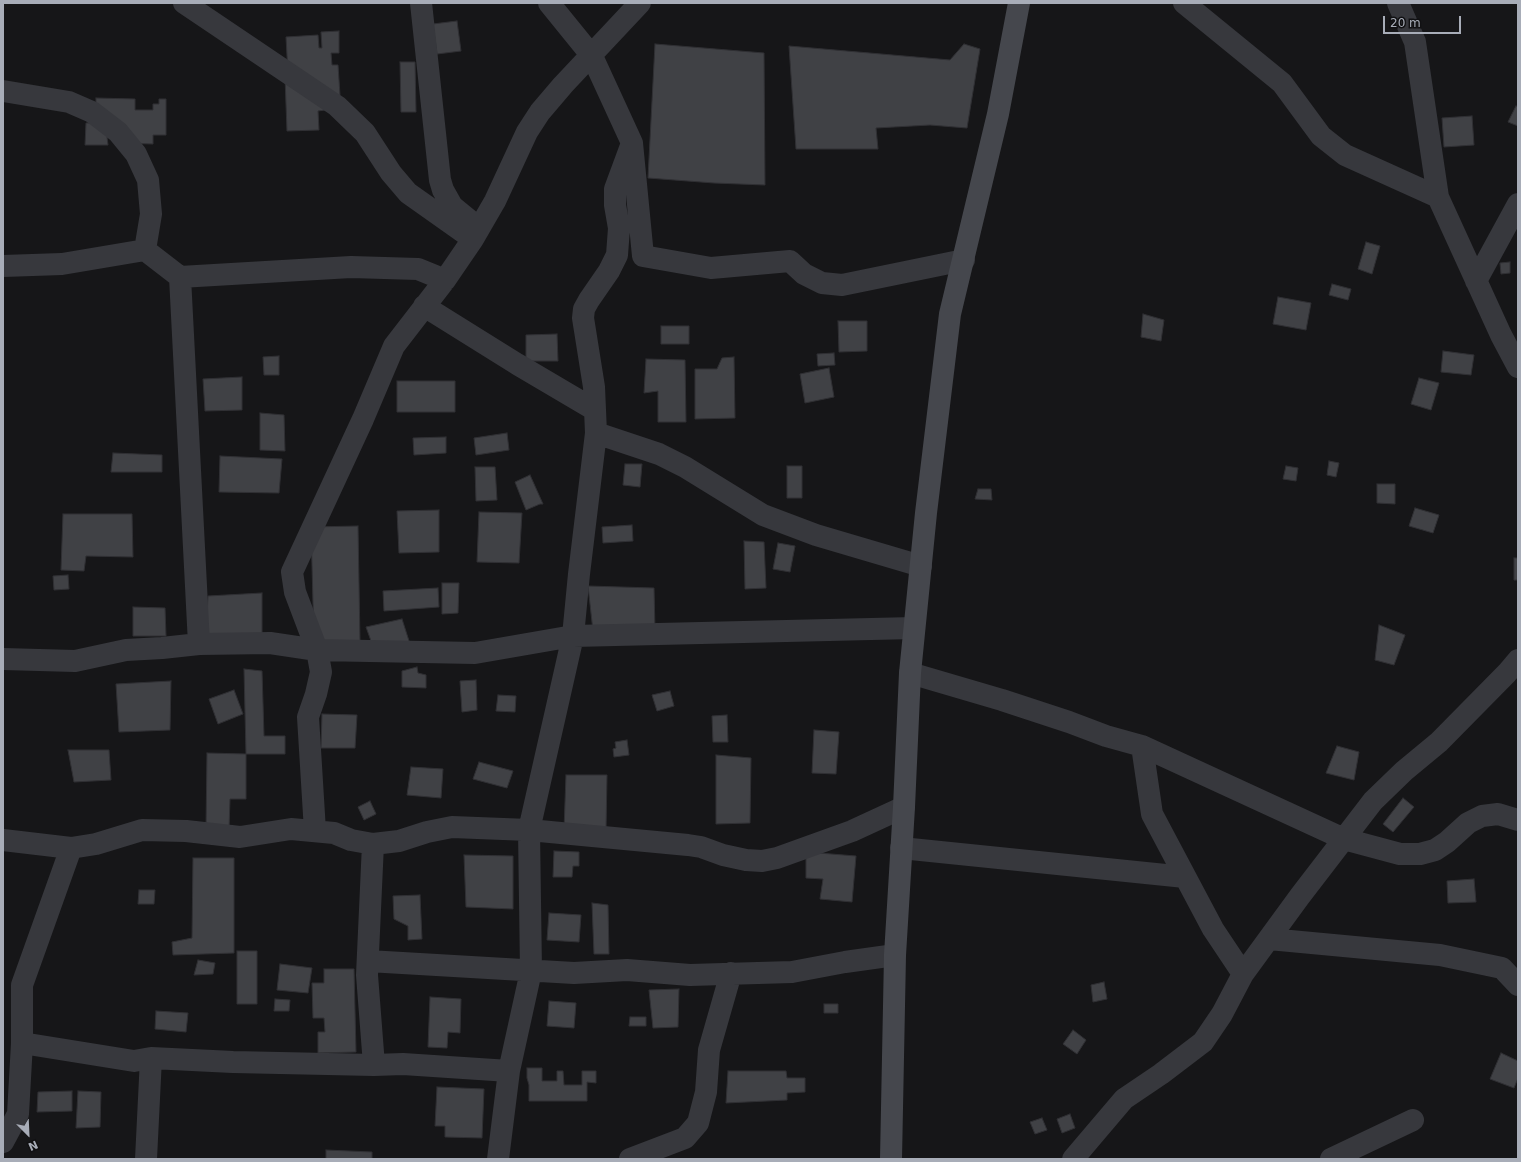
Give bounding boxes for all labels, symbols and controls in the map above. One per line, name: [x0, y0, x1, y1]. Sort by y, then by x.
scale bar: [1385, 8, 1463, 34]
text: 20 m: [1390, 16, 1421, 30]
north arrow: [8, 1114, 48, 1154]
text: N: [26, 1138, 40, 1153]

